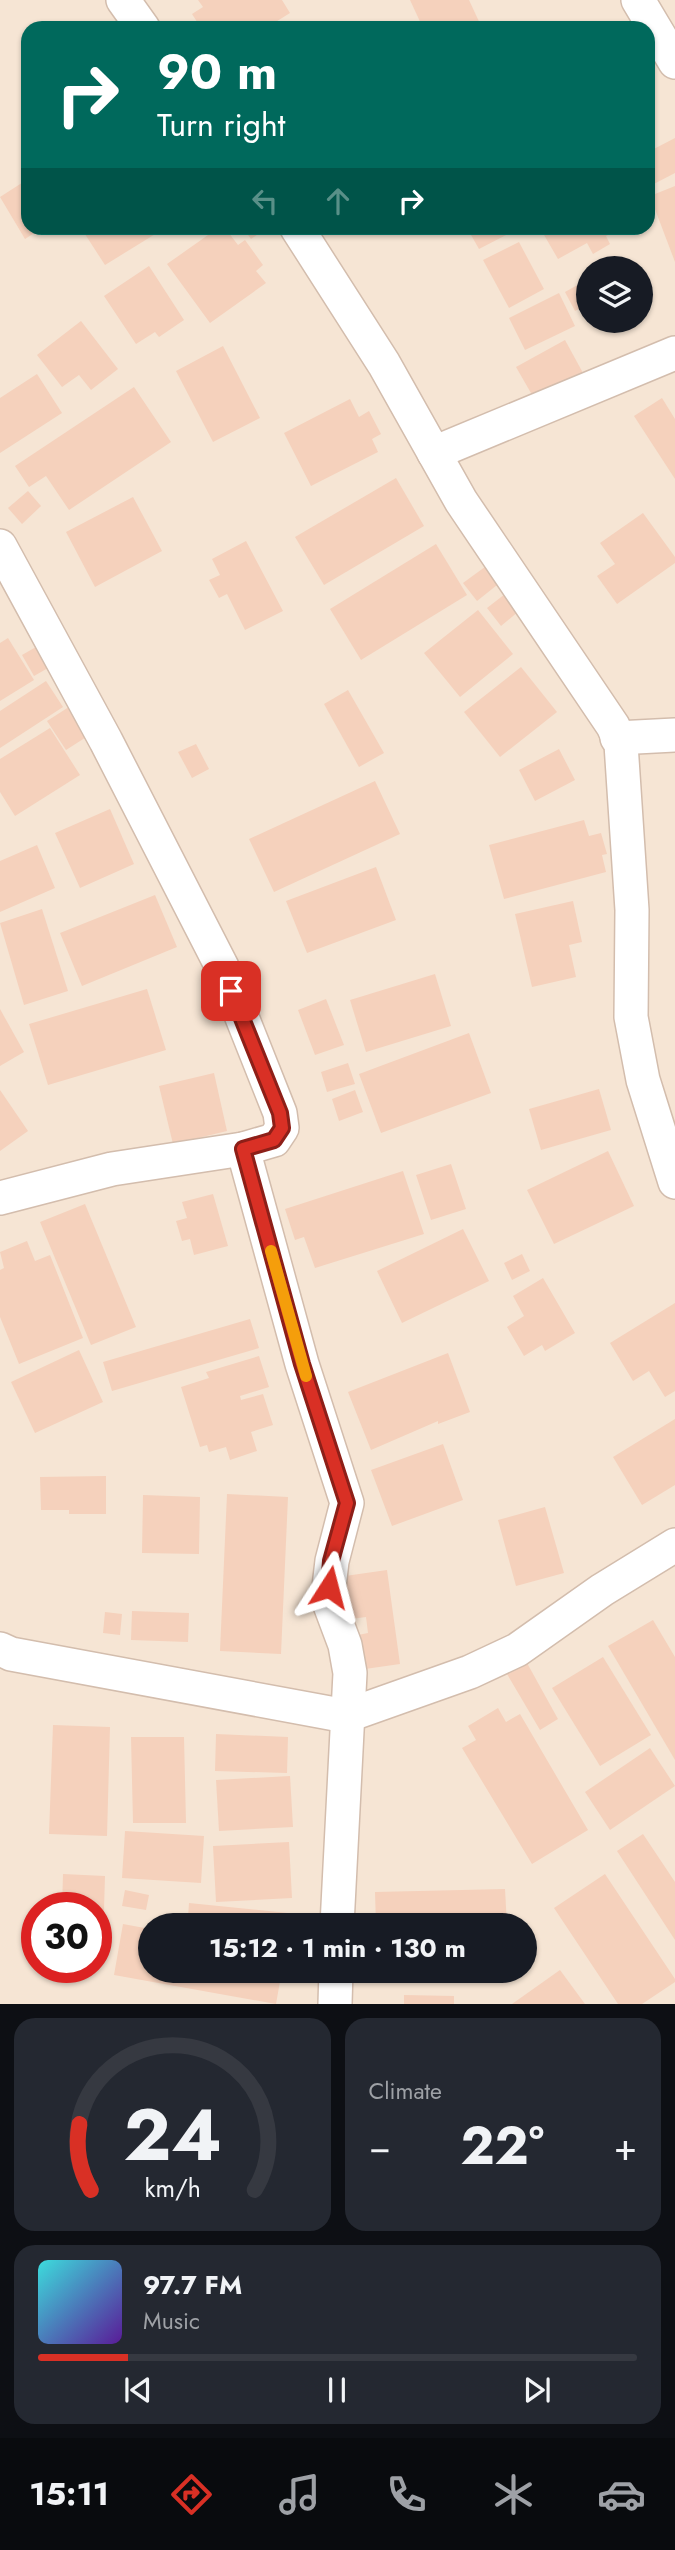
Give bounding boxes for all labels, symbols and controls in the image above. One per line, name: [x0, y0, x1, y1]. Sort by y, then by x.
text: 90 m: [157, 37, 277, 107]
icon: right: [42, 49, 133, 140]
text: Turn right: [157, 102, 286, 148]
icon: left: [246, 182, 284, 220]
icon: ahead: [319, 182, 357, 220]
icon: right: [392, 182, 430, 220]
map controls: [576, 256, 653, 333]
button: layers: [576, 256, 653, 333]
pin: [201, 961, 261, 1021]
icon: arrive: [212, 972, 250, 1010]
position arrow: [292, 1550, 366, 1624]
speed limit sign: 30: [21, 1892, 112, 1983]
text: 15:12 · 1 min · 130 m: [209, 1929, 466, 1967]
text: Climate: [369, 2074, 442, 2108]
text: 24: [123, 2083, 222, 2188]
text: 22°: [460, 2108, 544, 2184]
text: −: [369, 2119, 391, 2174]
text: +: [614, 2119, 637, 2174]
text: km/h: [144, 2170, 201, 2206]
text: 97.7 FM: [143, 2266, 242, 2304]
text: Music: [143, 2304, 200, 2338]
icon: previous: [119, 2371, 157, 2409]
icon: pause: [318, 2371, 356, 2409]
icon: next: [518, 2371, 556, 2409]
icon: directions: [167, 2470, 216, 2519]
icon: music: [275, 2470, 324, 2519]
icon: phone: [382, 2470, 431, 2519]
icon: climate: [489, 2470, 538, 2519]
icon: car: [597, 2470, 646, 2519]
text: 15:11: [29, 2471, 109, 2517]

